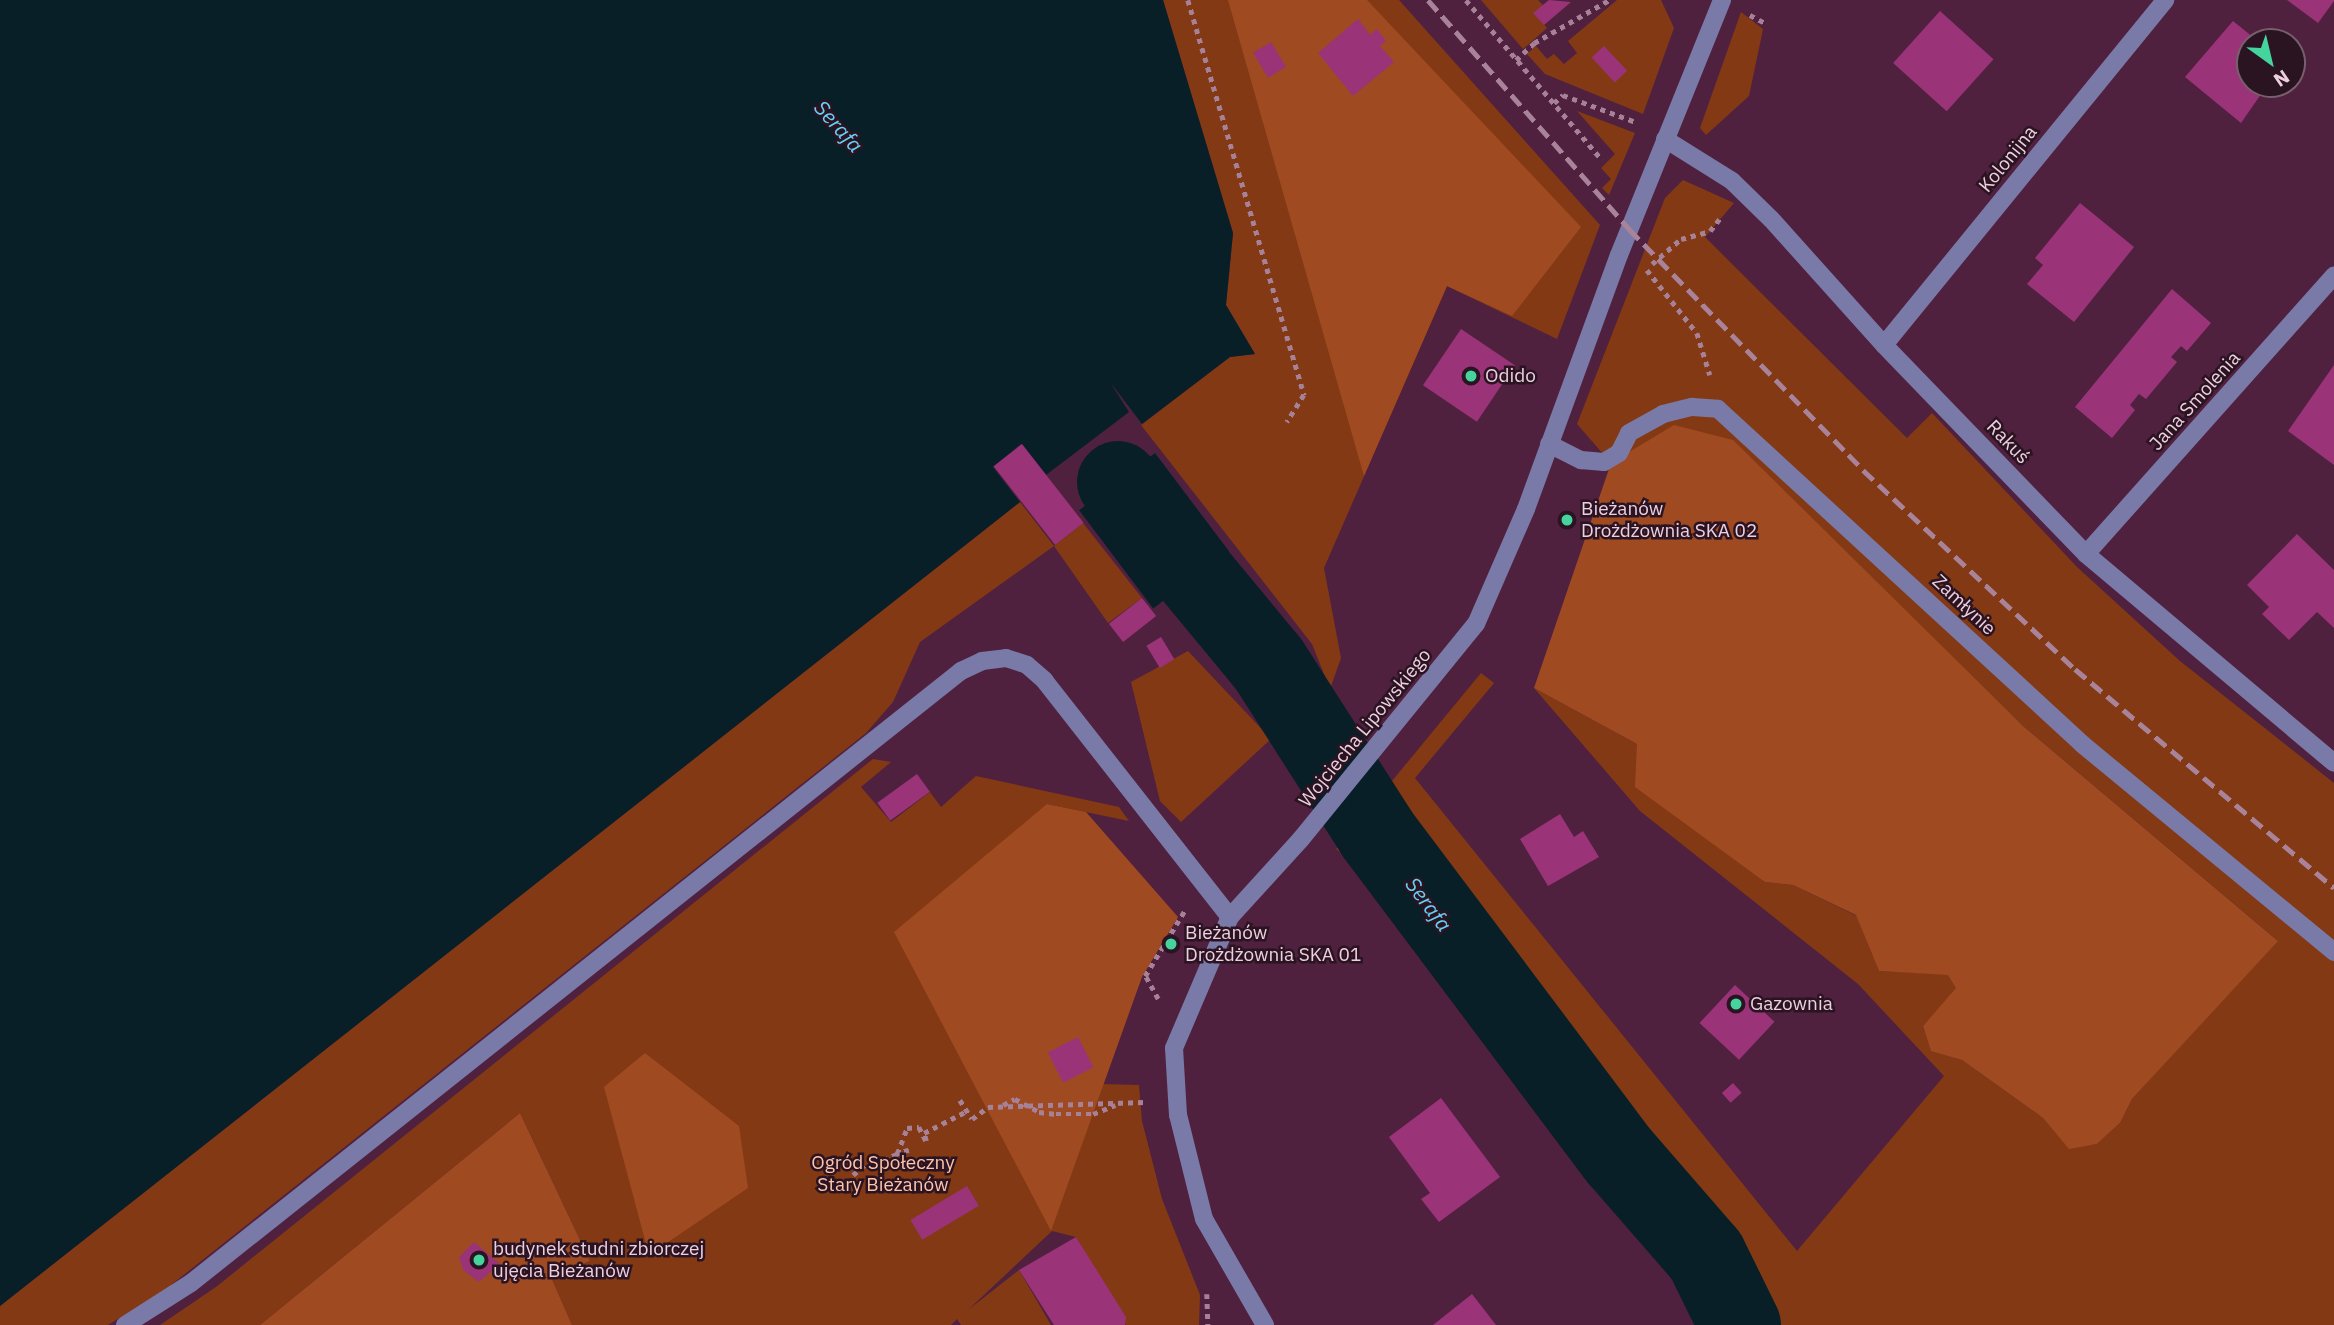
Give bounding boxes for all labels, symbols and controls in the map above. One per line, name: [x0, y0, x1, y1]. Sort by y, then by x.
north arrow: [2236, 28, 2306, 98]
text: N: [2269, 65, 2294, 93]
water label: Serafa: [809, 95, 869, 157]
street label: Kolonijna: [1974, 121, 2042, 197]
street label: Jana Smolenia: [2145, 347, 2245, 455]
place label: Odido: [1485, 365, 1536, 387]
marker: Odido: [1463, 368, 1479, 384]
street label: Rakuś: [1982, 415, 2034, 469]
place label: Bieżanów Drożdżownia SKA 02: [1581, 498, 1757, 542]
marker: Bieżanów Drożdżownia SKA 02: [1559, 512, 1575, 528]
street label: Zamłynie: [1928, 570, 2000, 640]
street label: Wojciecha Lipowskiego: [1294, 644, 1436, 812]
water label: Serafa: [1401, 872, 1457, 936]
place label: Bieżanów Drożdżownia SKA 01: [1185, 922, 1361, 966]
marker: Bieżanów Drożdżownia SKA 01: [1163, 936, 1179, 952]
place label: Gazownia: [1750, 993, 1833, 1015]
marker: Gazownia: [1728, 996, 1744, 1012]
park label: Ogród Społeczny Stary Bieżanów: [811, 1152, 955, 1196]
place label: budynek studni zbiorczej ujęcia Bieżanów: [493, 1238, 704, 1282]
marker: budynek studni zbiorczej ujęcia Bieżanów: [471, 1252, 487, 1268]

